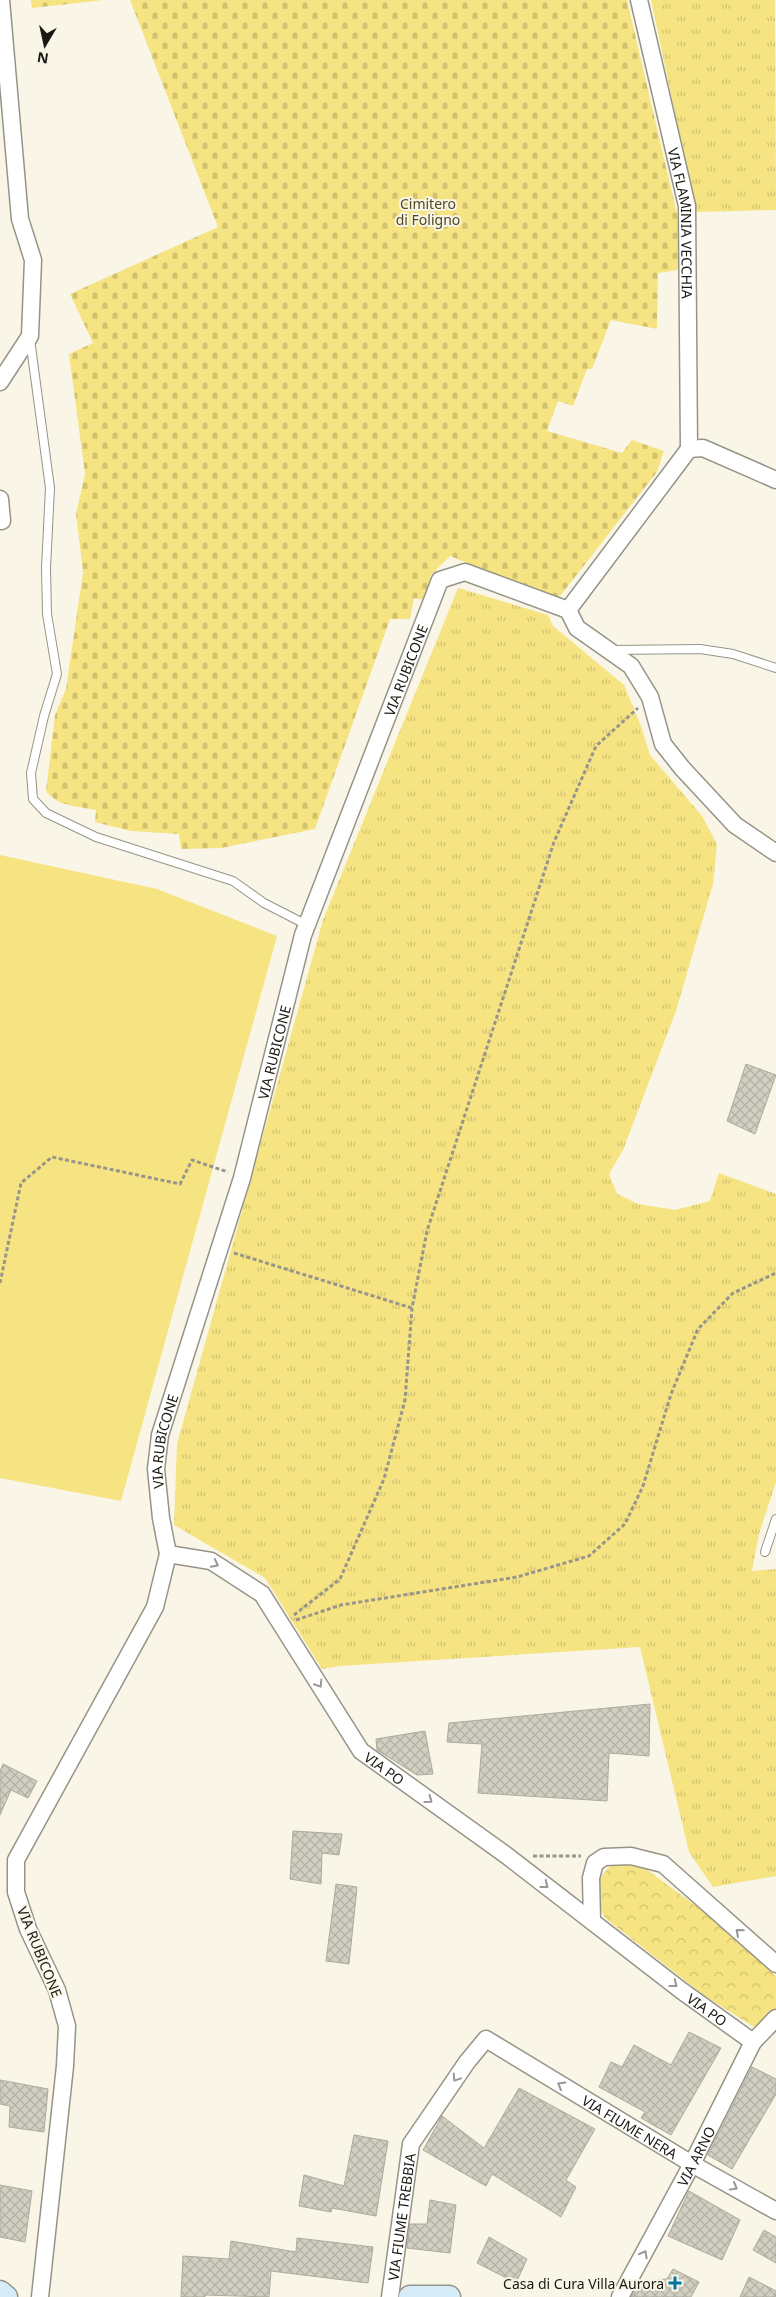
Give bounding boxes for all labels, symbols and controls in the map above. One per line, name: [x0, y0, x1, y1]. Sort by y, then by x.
north arrow: [20, 20, 70, 70]
text: N: [36, 48, 50, 69]
street label: VIA FLAMINIA VECCHIA: [664, 146, 697, 299]
park label: Cimitero di Foligno: [396, 194, 460, 229]
street label: VIA RUBICONE: [379, 622, 432, 718]
street label: VIA RUBICONE: [253, 1003, 295, 1101]
street label: VIA RUBICONE: [146, 1391, 182, 1489]
one-way arrow: [210, 1558, 219, 1568]
one-way arrow: [313, 1679, 322, 1688]
street label: VIA PO: [361, 1747, 409, 1789]
one-way arrow: [423, 1794, 433, 1803]
one-way arrow: [539, 1879, 549, 1888]
street label: VIA RUBICONE: [13, 1904, 67, 2000]
one-way arrow: [736, 1929, 745, 1938]
one-way arrow: [668, 1979, 677, 1988]
street label: VIA PO: [683, 1988, 731, 2030]
one-way arrow: [453, 2072, 462, 2082]
one-way arrow: [557, 2081, 566, 2091]
street label: VIA FIUME NERA: [579, 2090, 681, 2163]
street label: VIA ARNO: [672, 2123, 719, 2189]
street label: VIA FIUME TREBBIA: [383, 2152, 419, 2282]
one-way arrow: [729, 2181, 738, 2191]
one-way arrow: [637, 2250, 647, 2259]
place label: Casa di Cura Villa Aurora: [503, 2274, 664, 2293]
marker: Casa di Cura Villa Aurora: [668, 2276, 682, 2290]

